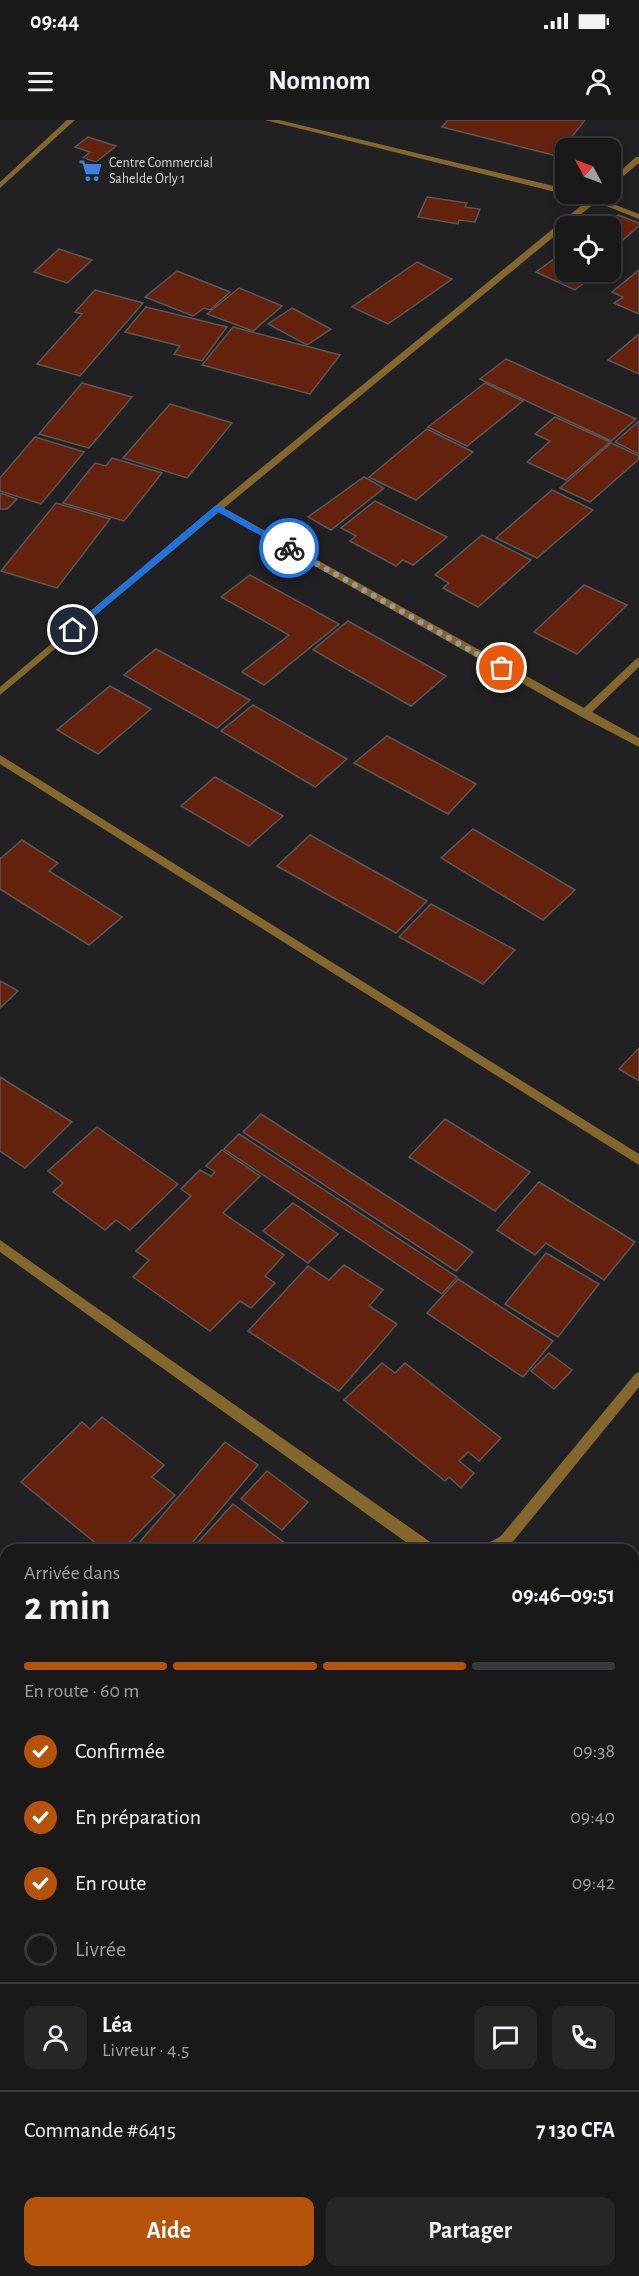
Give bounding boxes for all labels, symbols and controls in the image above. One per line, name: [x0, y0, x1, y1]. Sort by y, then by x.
text: 09:44: [30, 10, 79, 32]
icon: menu: [24, 65, 57, 98]
icon: person: [582, 65, 615, 98]
text: Nomnom: [268, 67, 371, 94]
north arrow: [555, 138, 621, 204]
map controls: [555, 138, 621, 282]
place label: Centre Commercial Sahelde Orly 1: [109, 156, 213, 186]
supermarket icon: Centre Commercial Sahelde Orly 1: [78, 157, 104, 183]
button: locate: [555, 216, 621, 282]
courier: [259, 518, 319, 578]
icon: bike: [273, 532, 306, 565]
pin: [47, 604, 98, 655]
icon: home: [56, 613, 89, 646]
pin: [476, 642, 527, 693]
icon: bag: [485, 651, 518, 684]
text: Arrivée dans: [24, 1563, 120, 1583]
text: 09:46–09:51: [511, 1584, 615, 1606]
text: 2 min: [24, 1588, 111, 1627]
text: En route · 60 m: [24, 1681, 139, 1701]
icon: check: [24, 1735, 57, 1768]
text: Confirmée: [75, 1740, 165, 1762]
text: 09:38: [573, 1741, 615, 1761]
icon: check: [24, 1801, 57, 1834]
text: En préparation: [75, 1806, 201, 1828]
text: 09:40: [570, 1807, 615, 1827]
icon: check: [24, 1867, 57, 1900]
text: En route: [75, 1872, 146, 1894]
text: 09:42: [572, 1873, 615, 1893]
text: Livrée: [75, 1938, 126, 1960]
button: person: [24, 2006, 87, 2069]
button: chat: [474, 2006, 537, 2069]
button: phone: [552, 2006, 615, 2069]
text: Léa: [102, 2014, 132, 2036]
text: Livreur · 4.5: [102, 2040, 189, 2060]
text: Commande #6415: [24, 2119, 176, 2141]
text: 7 130 CFA: [536, 2119, 615, 2141]
button: Aide: [24, 2197, 314, 2266]
button: Partager: [326, 2197, 615, 2266]

